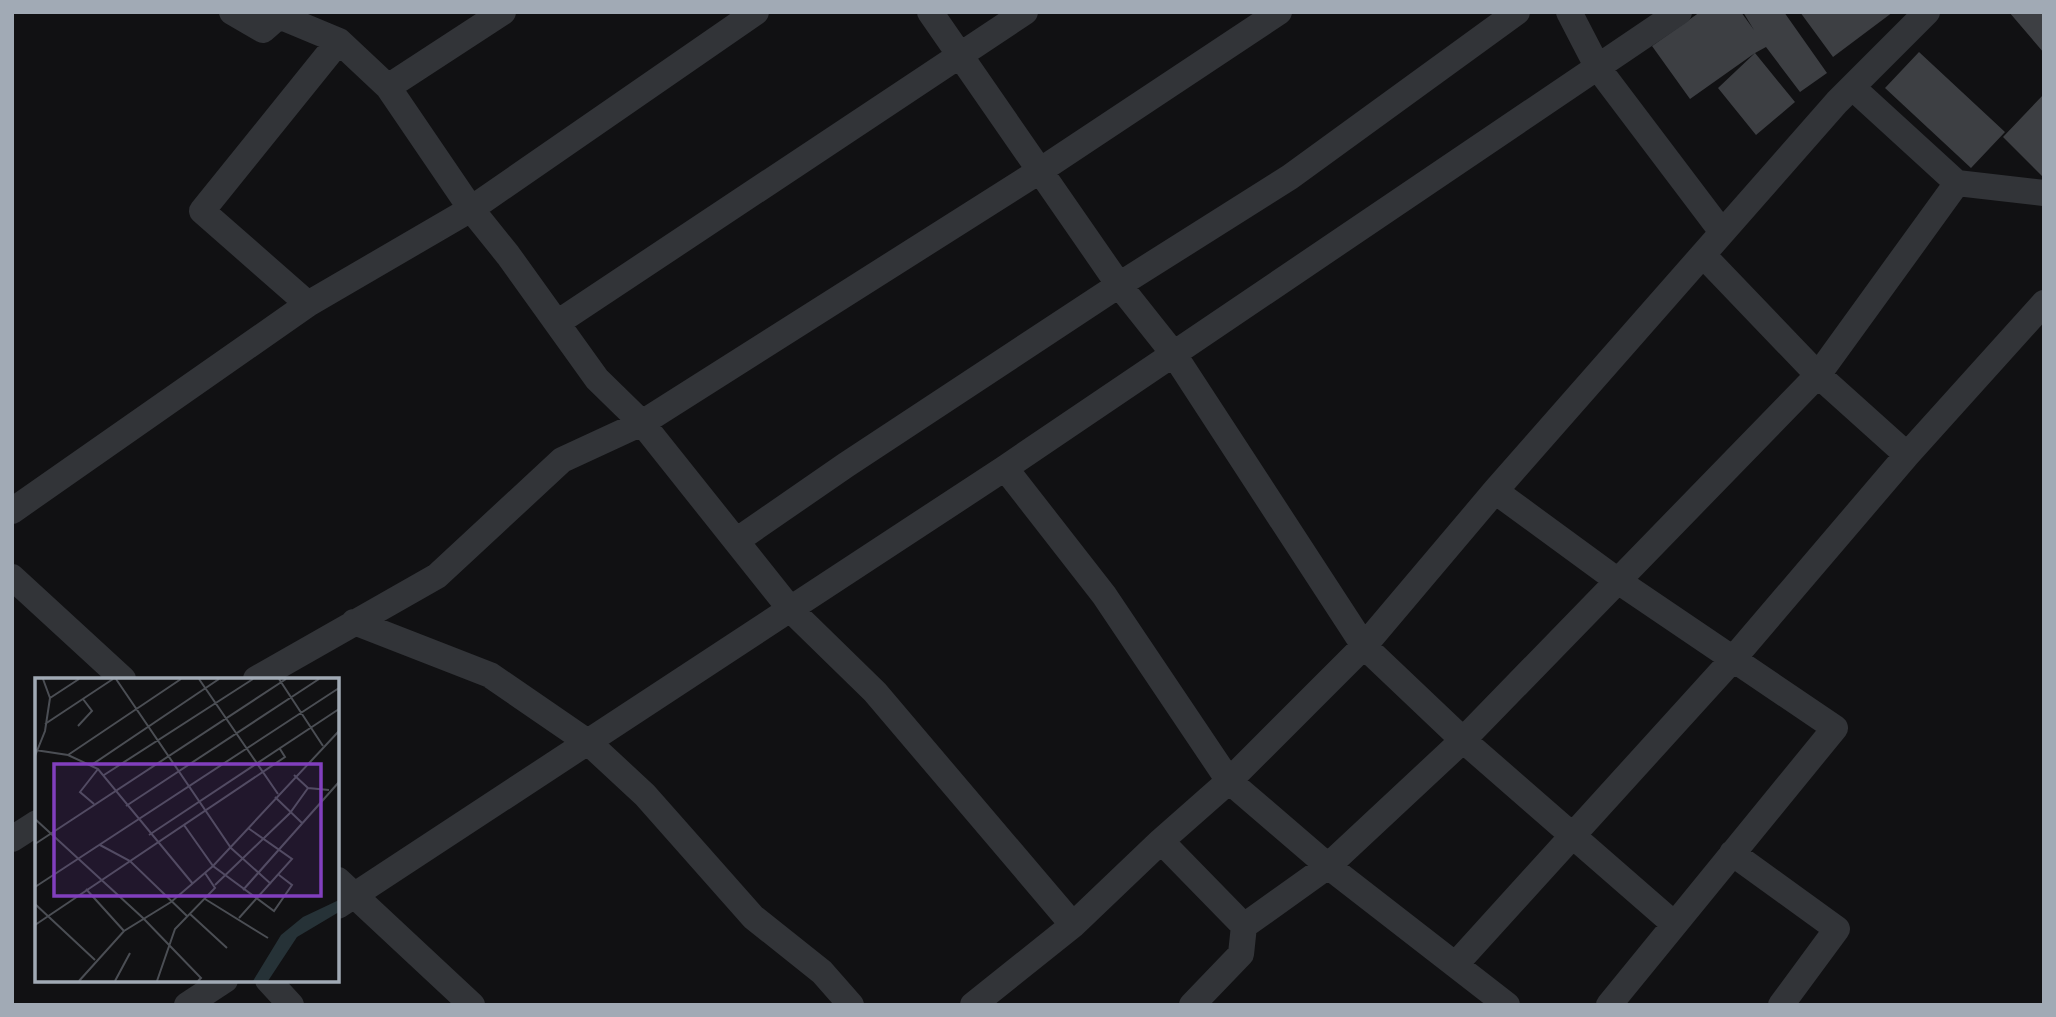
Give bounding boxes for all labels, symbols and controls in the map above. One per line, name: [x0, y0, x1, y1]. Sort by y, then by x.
inset map: [35, 678, 340, 982]

